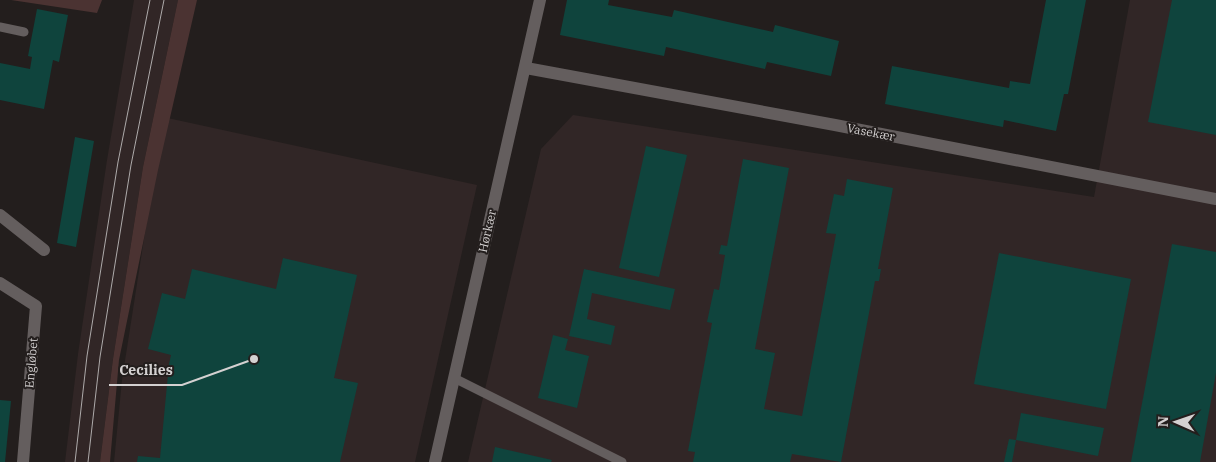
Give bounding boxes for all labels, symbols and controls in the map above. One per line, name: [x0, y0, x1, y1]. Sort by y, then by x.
street label: Vasekær: [846, 120, 897, 144]
street label: Hørkær: [475, 207, 499, 254]
street label: Engløbet: [21, 337, 41, 389]
callout: Cecilies: [109, 356, 182, 385]
text: Cecilies: [119, 361, 173, 379]
north arrow: [1151, 397, 1201, 447]
text: N: [1154, 416, 1172, 427]

